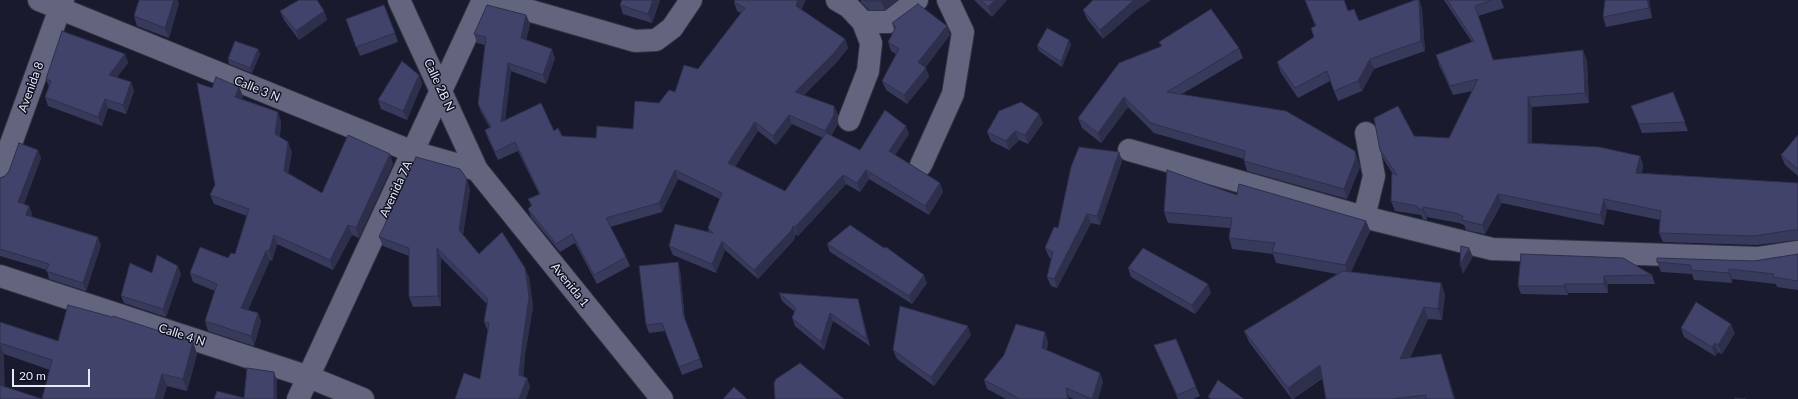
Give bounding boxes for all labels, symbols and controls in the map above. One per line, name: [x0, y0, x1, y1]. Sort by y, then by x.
street label: Calle 2B N: [421, 57, 457, 113]
street label: Avenida 8: [15, 60, 47, 114]
street label: Calle 3 N: [232, 73, 282, 105]
street label: Avenida 7A: [377, 159, 415, 219]
street label: Avenida 1: [548, 260, 592, 310]
street label: Calle 4 N: [157, 321, 207, 349]
scale bar: [14, 361, 92, 387]
text: 20 m: [19, 368, 46, 383]

